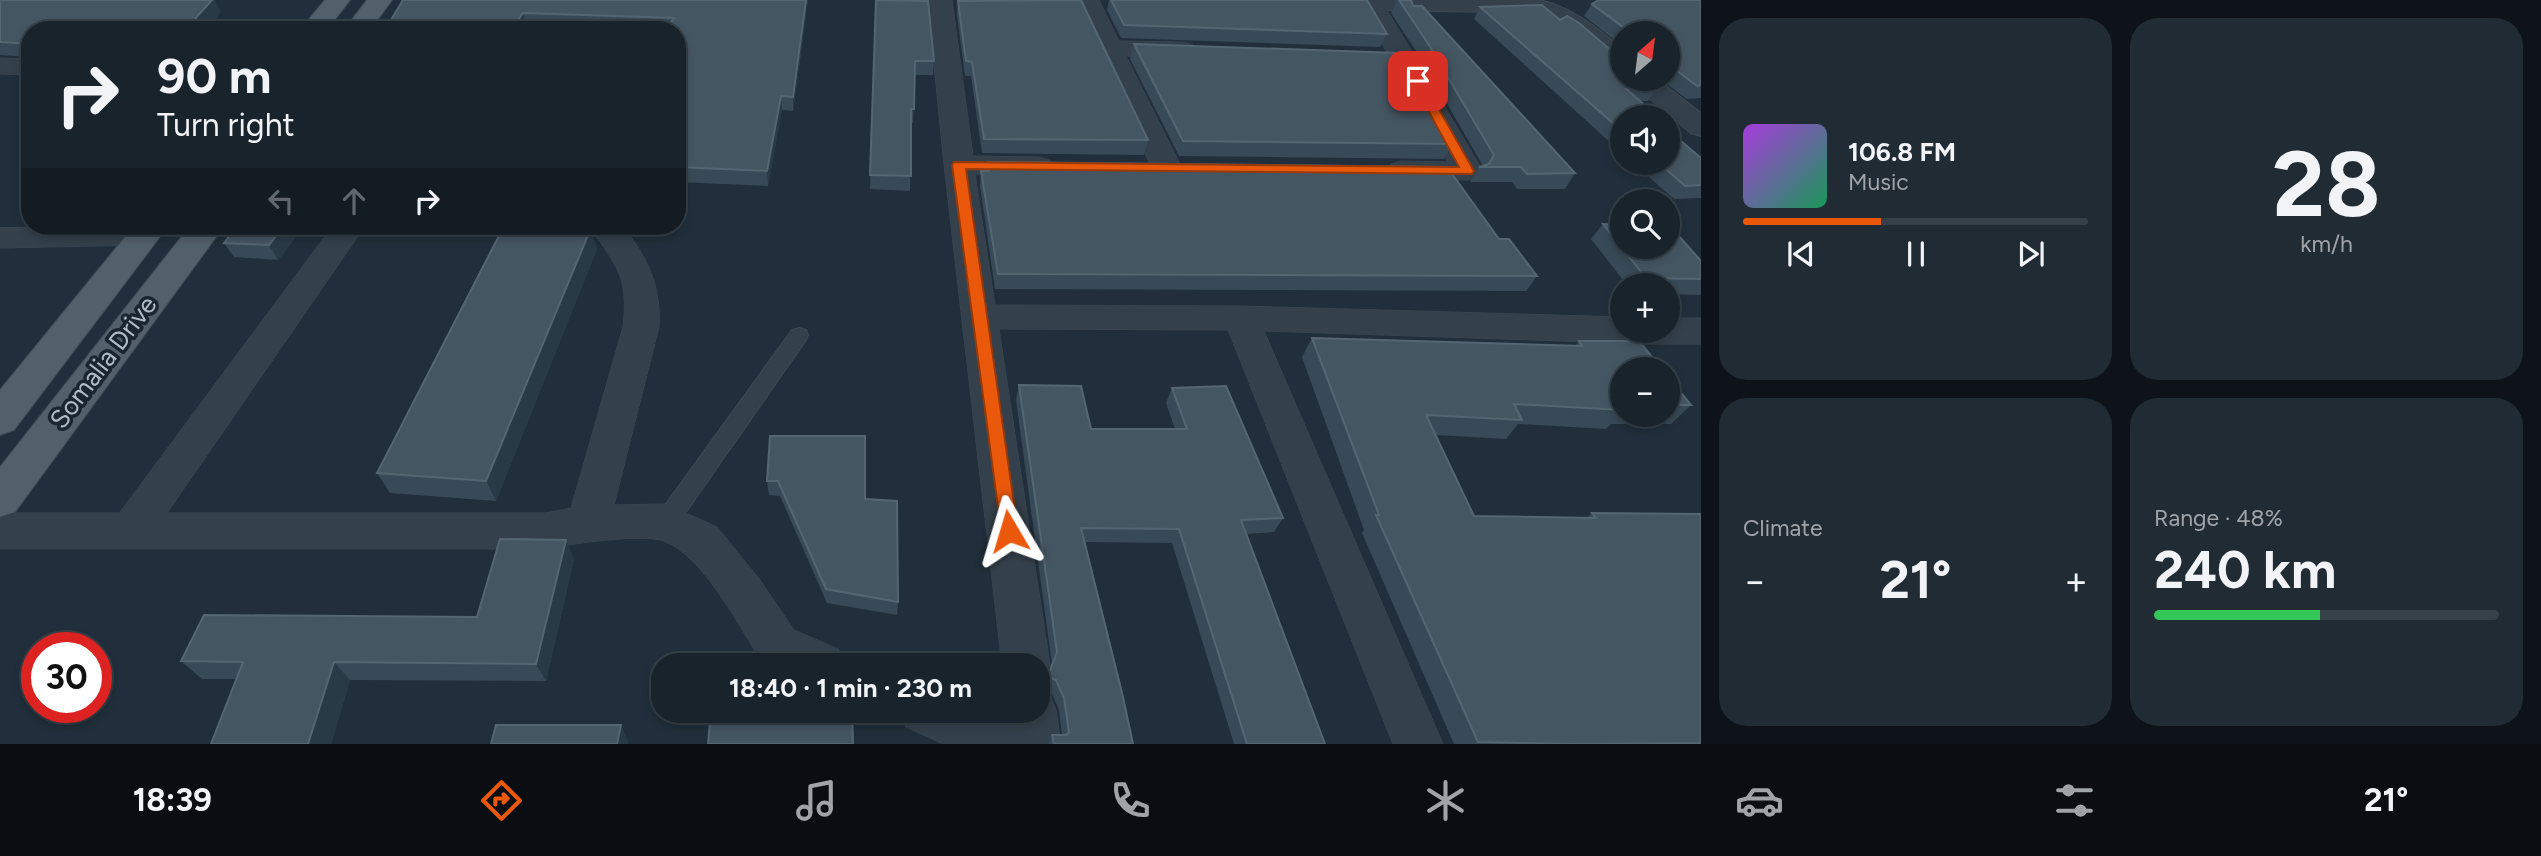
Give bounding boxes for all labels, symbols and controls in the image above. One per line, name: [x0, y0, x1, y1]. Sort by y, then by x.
north arrow: [1610, 21, 1680, 91]
map controls: [1610, 21, 1680, 427]
text: 90 m: [157, 46, 272, 105]
icon: right: [42, 49, 133, 140]
pin: [1388, 51, 1448, 111]
icon: arrive: [1399, 62, 1437, 100]
button: sound: [1610, 105, 1680, 175]
text: Turn right: [157, 106, 295, 144]
text: 28: [2272, 130, 2381, 239]
text: 106.8 FM: [1848, 136, 1956, 168]
text: Music: [1848, 168, 1909, 196]
icon: left: [262, 182, 300, 220]
icon: ahead: [335, 182, 373, 220]
icon: right: [408, 182, 446, 220]
button: search: [1610, 189, 1680, 259]
text: km/h: [2300, 230, 2353, 258]
icon: previous: [1782, 235, 1820, 273]
icon: pause: [1897, 235, 1935, 273]
icon: next: [2012, 235, 2050, 273]
button: +: [1610, 273, 1680, 343]
street label: Somalia Drive: [43, 289, 163, 435]
button: −: [1610, 357, 1680, 427]
position arrow: [972, 494, 1046, 568]
text: Range · 48%: [2154, 504, 2283, 532]
text: Climate: [1743, 514, 1822, 542]
text: 240 km: [2154, 539, 2336, 601]
text: 21°: [1880, 549, 1951, 611]
text: −: [1743, 558, 1767, 604]
text: +: [2064, 558, 2088, 604]
speed limit sign: 30: [21, 632, 112, 723]
text: 18:40 · 1 min · 230 m: [729, 672, 972, 704]
icon: directions: [477, 776, 526, 825]
icon: music: [792, 776, 841, 825]
icon: phone: [1106, 776, 1155, 825]
icon: climate: [1421, 776, 1470, 825]
icon: car: [1735, 776, 1784, 825]
icon: filters: [2050, 776, 2099, 825]
text: 18:39: [133, 781, 212, 819]
text: 21°: [2364, 781, 2408, 819]

